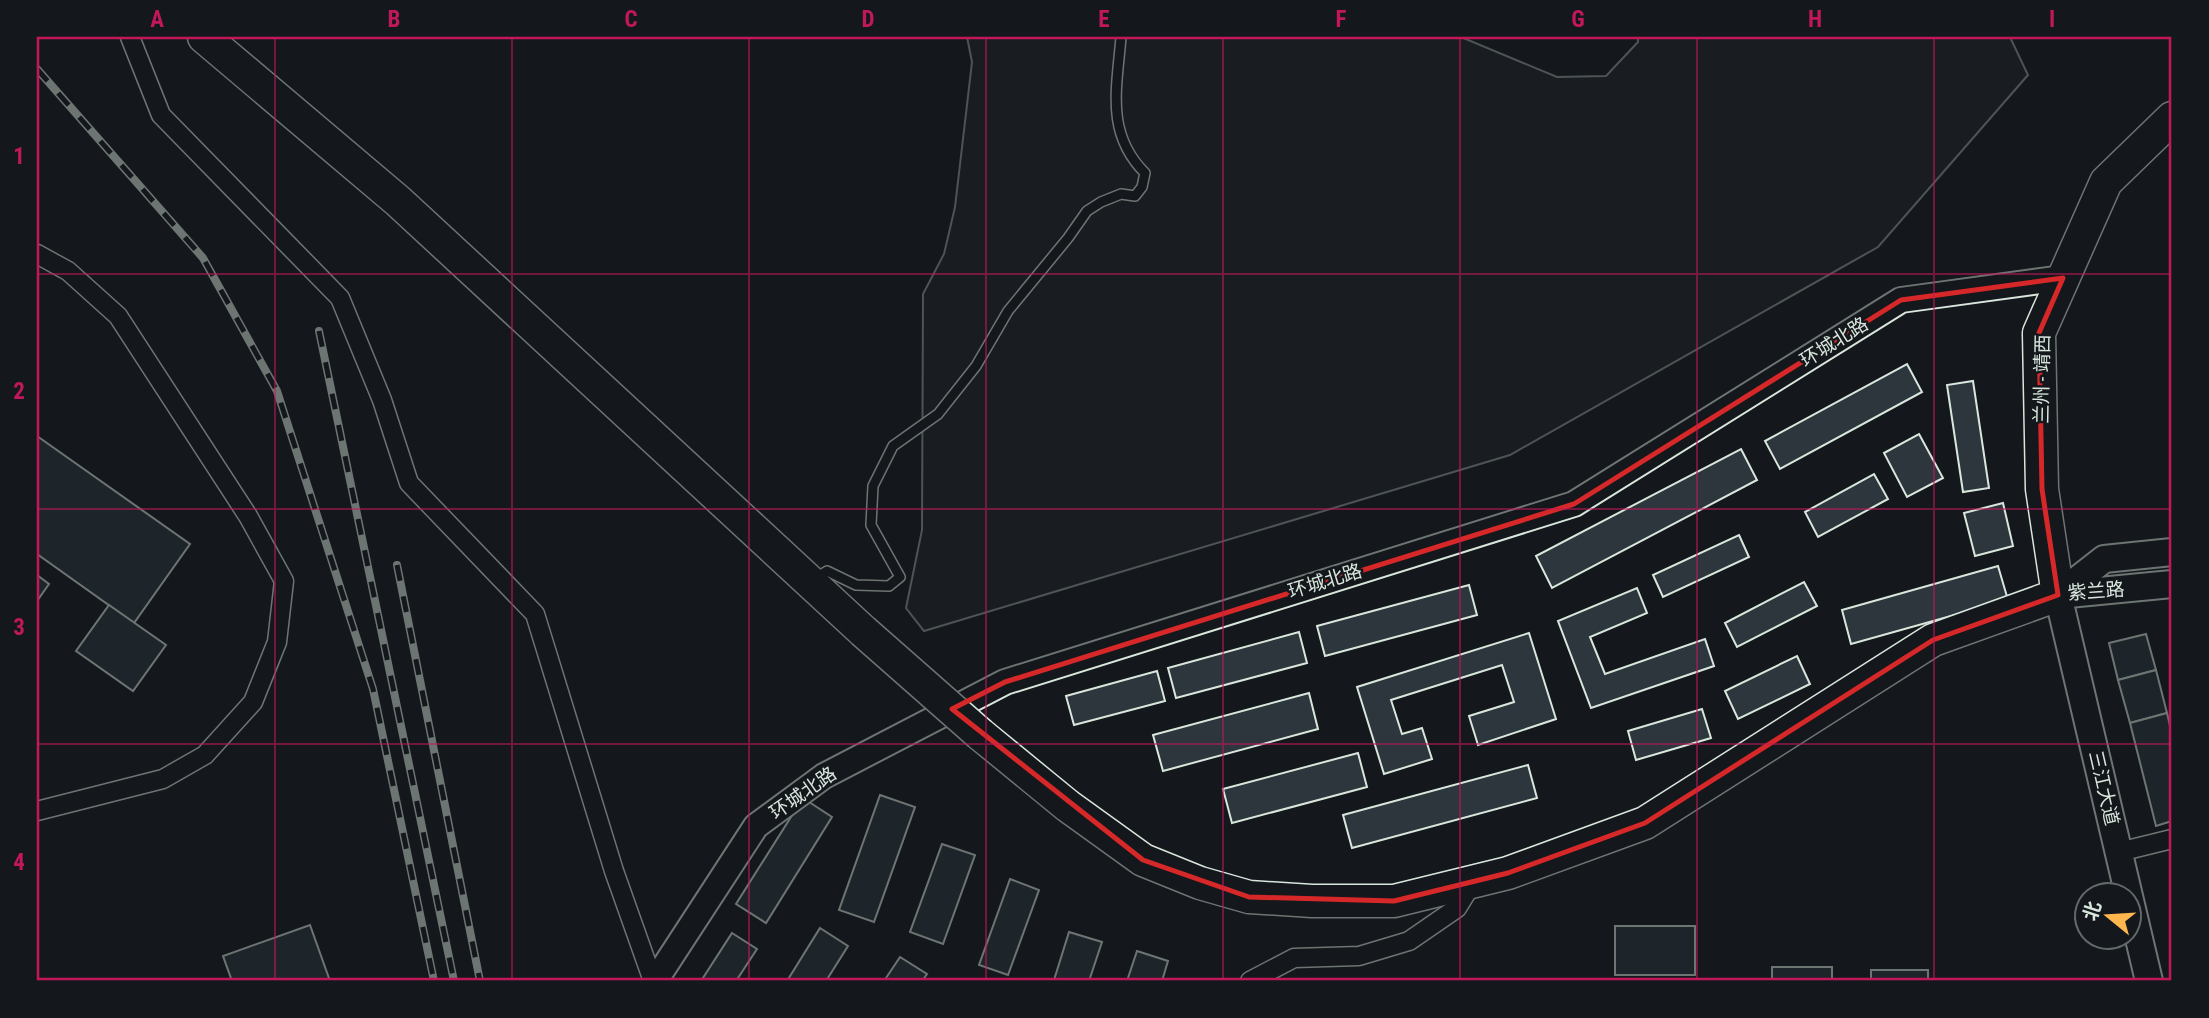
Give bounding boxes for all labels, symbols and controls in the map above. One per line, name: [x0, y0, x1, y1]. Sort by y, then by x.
text: A: [150, 6, 164, 33]
text: B: [388, 6, 400, 33]
text: C: [624, 6, 638, 33]
text: D: [862, 6, 875, 33]
text: E: [1098, 6, 1110, 33]
text: F: [1336, 6, 1347, 33]
text: G: [1571, 6, 1585, 33]
text: H: [1808, 6, 1822, 33]
text: I: [2049, 6, 2055, 33]
text: 1: [13, 143, 25, 170]
street label: 环城北路: [1796, 312, 1872, 372]
street label: 兰州 - 靖西: [2030, 334, 2054, 424]
text: 2: [13, 378, 25, 405]
street label: 环城北路: [1285, 559, 1365, 603]
street label: 紫兰路: [2067, 578, 2125, 604]
text: 3: [13, 614, 25, 641]
street label: 三江大道: [2084, 748, 2124, 828]
street label: 环城北路: [765, 762, 841, 824]
text: 4: [13, 849, 25, 876]
north arrow: [2072, 881, 2142, 951]
text: 北: [2078, 898, 2106, 923]

